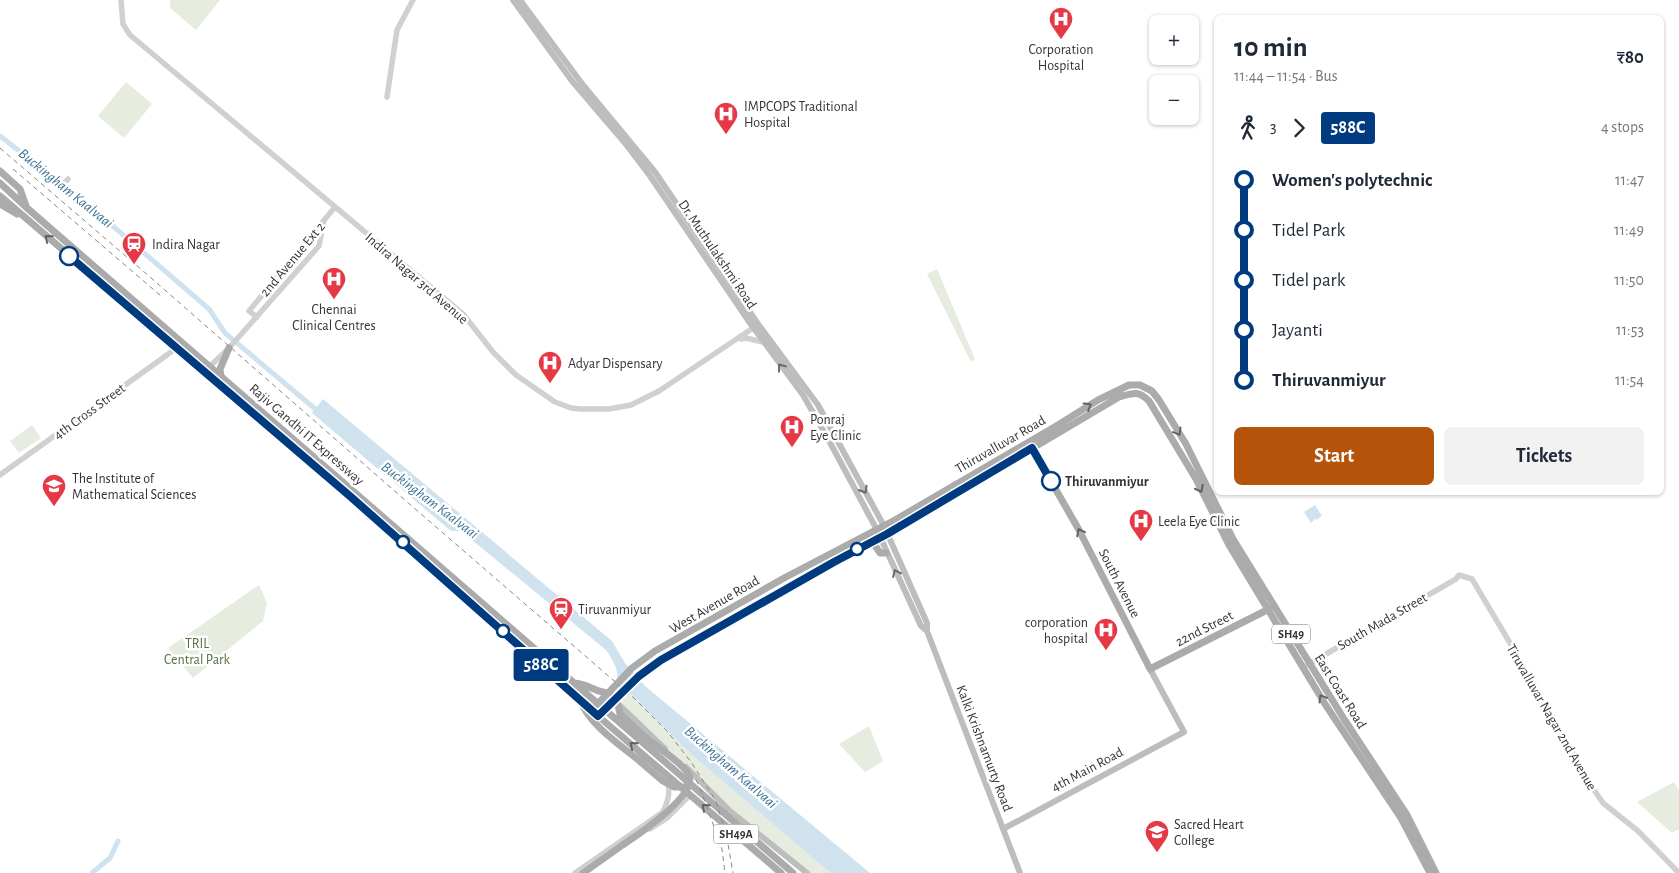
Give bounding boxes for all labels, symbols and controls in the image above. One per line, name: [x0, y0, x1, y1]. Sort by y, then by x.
hospital icon: Corporation Hospital: [1048, 6, 1074, 40]
map controls: [1149, 15, 1199, 125]
button: +: [1149, 15, 1199, 65]
text: 10 min: [1234, 34, 1308, 62]
place label: Corporation Hospital: [1029, 43, 1093, 73]
text: ₹80: [1617, 48, 1644, 67]
text: 11:44 – 11:54 · Bus: [1234, 68, 1338, 84]
button: −: [1149, 75, 1199, 125]
place label: IMPCOPS Traditional Hospital: [744, 100, 858, 130]
hospital icon: IMPCOPS Traditional Hospital: [713, 101, 739, 135]
icon: walk: [1234, 114, 1262, 142]
icon: forward: [1285, 114, 1313, 142]
text: 3: [1270, 119, 1277, 135]
text: 588C: [1331, 119, 1365, 137]
text: 4 stops: [1601, 119, 1644, 135]
water label: Buckingham Kaalvaai: [16, 146, 116, 231]
text: Women's polytechnic: [1272, 171, 1432, 190]
text: 11:47: [1615, 172, 1644, 188]
street label: Dr. Muthulakshmi Road: [676, 198, 759, 312]
street label: 2nd Avenue Ext 2: [258, 220, 328, 299]
text: Tidel Park: [1272, 221, 1345, 240]
text: 11:49: [1614, 222, 1644, 238]
station icon: Indira Nagar: [121, 231, 147, 265]
street label: Indira Nagar 3rd Avenue: [362, 231, 470, 327]
one-way arrow: [44, 234, 53, 243]
place label: Indira Nagar: [152, 238, 220, 252]
unlabelled marker: [59, 246, 79, 266]
hospital icon: Chennai Clinical Centres: [321, 266, 347, 300]
text: Tidel park: [1272, 271, 1345, 290]
text: 11:50: [1614, 272, 1644, 288]
place label: Chennai Clinical Centres: [292, 303, 376, 333]
text: Jayanti: [1272, 321, 1323, 340]
text: 11:53: [1616, 322, 1644, 338]
hospital icon: Adyar Dispensary: [537, 350, 563, 384]
place label: Adyar Dispensary: [568, 357, 663, 371]
one-way arrow: [779, 364, 787, 373]
text: Thiruvanmiyur: [1272, 371, 1386, 390]
text: 11:54: [1615, 372, 1644, 388]
street label: 4th Cross Street: [51, 381, 128, 442]
street label: Rajiv Gandhi IT Expressway: [246, 381, 366, 488]
one-way arrow: [1083, 403, 1092, 413]
place label: Ponraj Eye Clinic: [810, 413, 862, 443]
street label: Thiruvalluvar Road: [953, 413, 1048, 476]
hospital icon: Ponraj Eye Clinic: [779, 414, 805, 448]
one-way arrow: [1172, 426, 1182, 435]
button: Start: [1234, 427, 1434, 485]
button: Tickets: [1444, 427, 1644, 485]
water label: Buckingham Kaalvaai: [379, 459, 481, 542]
marker: Thiruvanmiyur: [1041, 471, 1061, 491]
place label: The Institute of Mathematical Sciences: [72, 472, 196, 502]
school or university icon: The Institute of Mathematical Sciences: [41, 473, 67, 507]
place label: Thiruvanmiyur: [1065, 475, 1149, 489]
one-way arrow: [1194, 483, 1204, 492]
one-way arrow: [858, 485, 868, 494]
hospital icon: Leela Eye Clinic: [1128, 508, 1154, 542]
place label: Leela Eye Clinic: [1158, 515, 1240, 529]
one-way arrow: [1076, 528, 1086, 537]
unlabelled marker: [396, 535, 410, 549]
unlabelled marker: [850, 542, 864, 556]
street label: South Avenue: [1096, 547, 1142, 620]
one-way arrow: [892, 570, 902, 579]
street label: West Avenue Road: [667, 573, 762, 636]
street label: South Mada Street: [1335, 590, 1430, 653]
station icon: Tiruvanmiyur: [548, 596, 574, 630]
place label: Tiruvanmiyur: [578, 603, 651, 617]
street label: 22nd Street: [1173, 608, 1236, 649]
place label: corporation hospital: [1025, 616, 1088, 646]
hospital icon: corporation hospital: [1093, 617, 1119, 651]
unlabelled marker: [496, 624, 510, 638]
road number: SH49: [1272, 624, 1310, 644]
park label: TRIL Central Park: [164, 637, 231, 667]
street label: Tiruvalluvar Nagar 2nd Avenue: [1504, 642, 1599, 793]
line badge: 588C: [506, 649, 576, 681]
street label: East Coast Road: [1312, 652, 1369, 731]
text: 588C: [524, 656, 558, 674]
street label: Kalki Krishnamurty Road: [953, 683, 1015, 813]
one-way arrow: [1318, 694, 1328, 703]
water label: Buckingham Kaalvaai: [682, 723, 780, 811]
one-way arrow: [629, 742, 638, 751]
street label: 4th Main Road: [1049, 745, 1126, 795]
one-way arrow: [701, 804, 710, 813]
place label: Sacred Heart College: [1174, 818, 1244, 848]
school or university icon: Sacred Heart College: [1144, 819, 1170, 853]
road number: SH49A: [714, 824, 758, 844]

